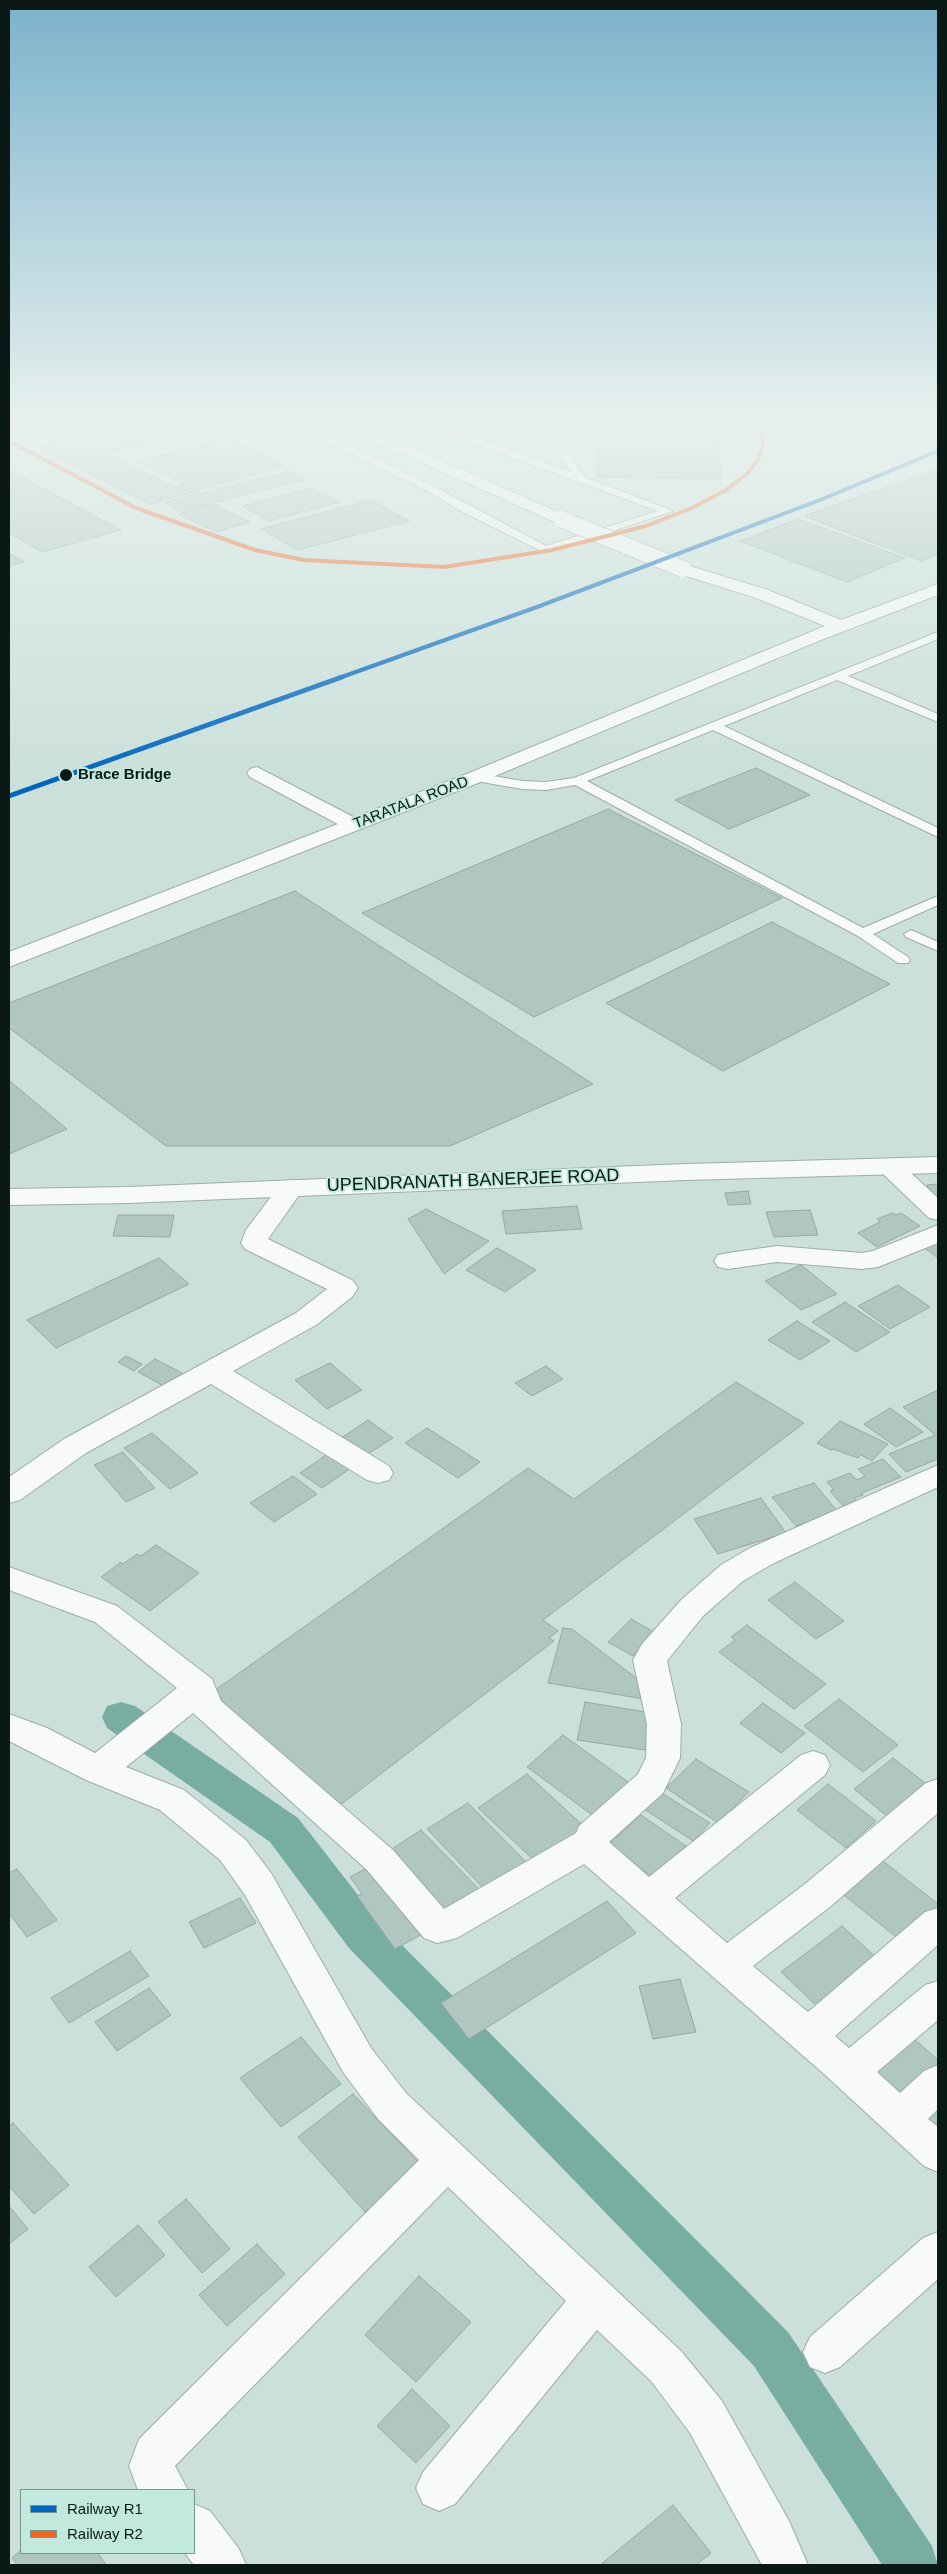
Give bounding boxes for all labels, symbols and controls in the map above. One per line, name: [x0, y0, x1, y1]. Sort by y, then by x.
place label: Brace Bridge: [78, 766, 171, 784]
marker: Brace Bridge: [58, 767, 74, 783]
street label: TARATALA ROAD: [351, 773, 471, 833]
street label: UPENDRANATH BANERJEE ROAD: [326, 1165, 620, 1197]
legend: [20, 2489, 195, 2554]
text: Railway R1: [67, 2500, 143, 2517]
text: Railway R2: [67, 2525, 143, 2542]

